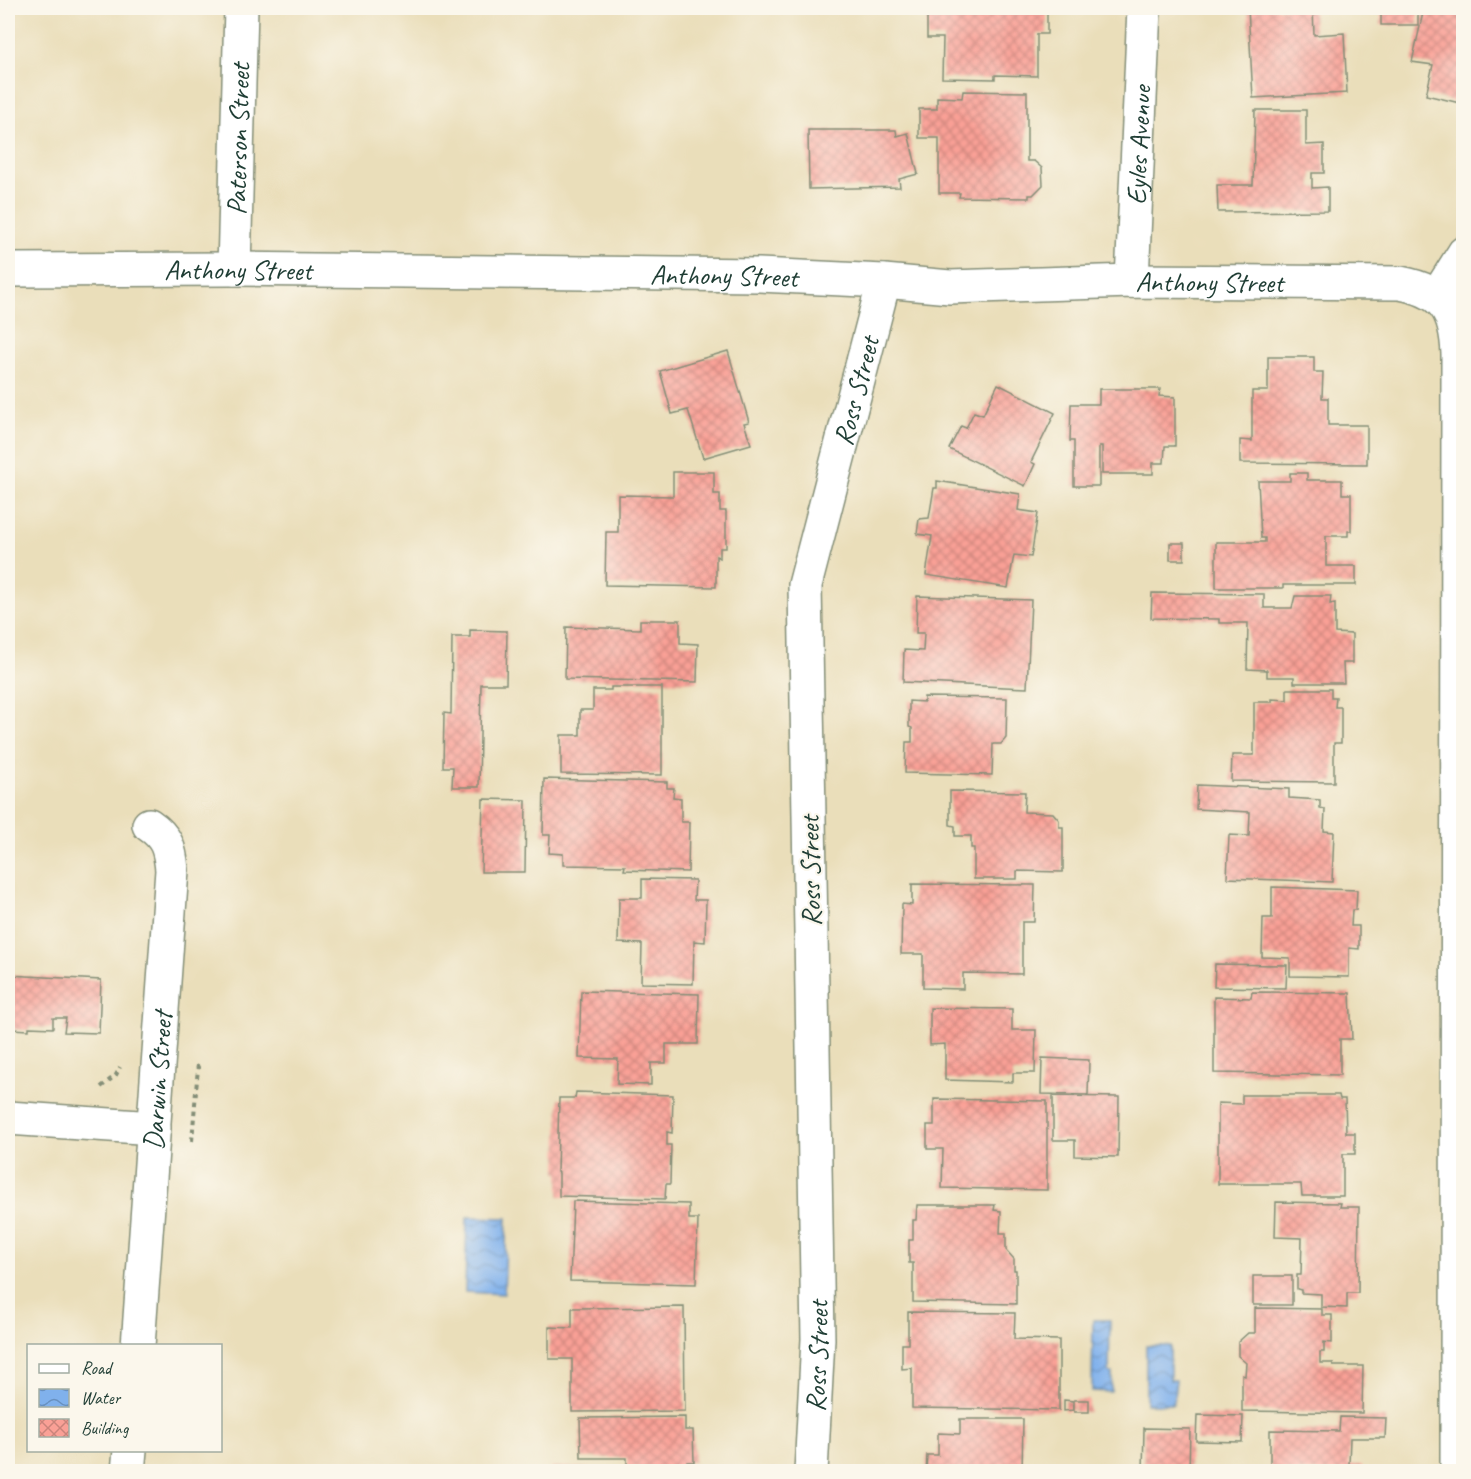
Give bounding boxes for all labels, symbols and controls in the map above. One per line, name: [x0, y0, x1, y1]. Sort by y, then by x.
street label: Paterson Street: [218, 60, 257, 215]
street label: Eyles Avenue: [1118, 83, 1158, 205]
street label: Anthony Street: [164, 251, 315, 287]
street label: Anthony Street: [650, 256, 801, 294]
street label: Anthony Street: [1135, 264, 1286, 300]
street label: Ross Street: [825, 330, 887, 449]
street label: Ross Street: [791, 813, 828, 927]
street label: Darwin Street: [135, 1007, 180, 1151]
street label: Ross Street: [797, 1298, 836, 1413]
legend: [27, 1344, 222, 1452]
text: Road: [81, 1357, 114, 1379]
text: Water: [81, 1387, 122, 1409]
text: Building: [81, 1417, 130, 1439]

